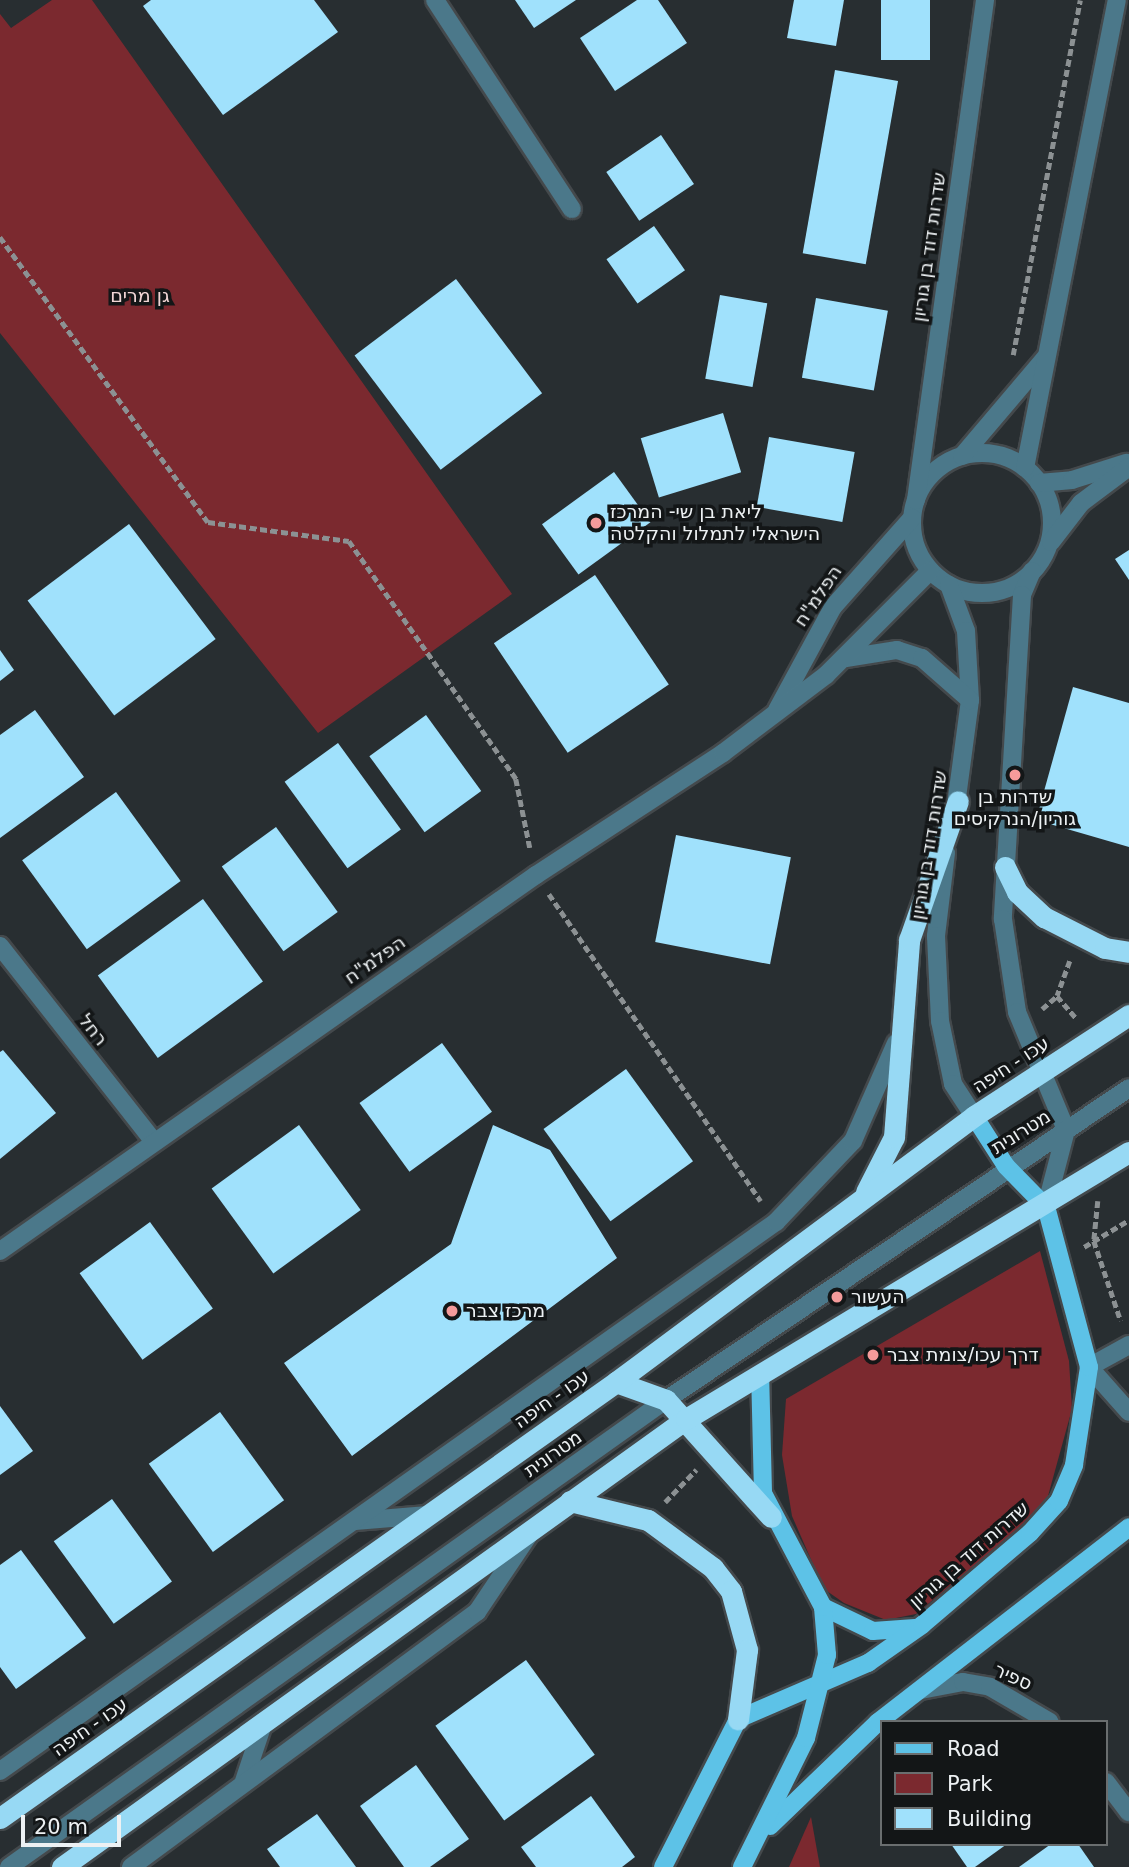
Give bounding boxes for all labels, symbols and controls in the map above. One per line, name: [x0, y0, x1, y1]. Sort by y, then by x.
street label: שדרות דוד בן גוריון: [907, 171, 951, 323]
park label: גן מרים: [110, 285, 170, 307]
place label: ליאת בן שי- המרכז הישראלי לתמלול והקלטה: [610, 501, 820, 545]
marker: ליאת בן שי- המרכז הישראלי לתמלול והקלטה: [588, 515, 604, 531]
street label: הפלמ"ח: [789, 561, 847, 631]
marker: שדרות בן גוריון/הנרקיסים: [1007, 767, 1023, 783]
street label: שדרות דוד בן גוריון: [906, 769, 952, 921]
place label: שדרות בן גוריון/הנרקיסים: [954, 786, 1076, 830]
street label: הפלמ"ח: [340, 931, 410, 989]
street label: רחל: [74, 1010, 112, 1050]
street label: עכו - חיפה: [968, 1032, 1054, 1098]
street label: מטרונית: [987, 1105, 1055, 1159]
place label: העשור: [851, 1286, 905, 1308]
marker: העשור: [829, 1289, 845, 1305]
place label: מרכז צבר: [466, 1300, 545, 1322]
marker: מרכז צבר: [444, 1303, 460, 1319]
place label: דרך עכו/צומת צבר: [887, 1344, 1039, 1366]
marker: דרך עכו/צומת צבר: [865, 1347, 881, 1363]
street label: עכו - חיפה: [510, 1365, 594, 1433]
street label: מטרונית: [520, 1426, 586, 1482]
street label: שדרות דוד בן גוריון: [905, 1497, 1033, 1613]
street label: ספיר: [990, 1659, 1036, 1695]
street label: עכו - חיפה: [48, 1693, 132, 1761]
legend: [880, 1720, 1108, 1846]
text: Road: [947, 1737, 1000, 1761]
text: Park: [947, 1772, 992, 1796]
scale bar: [24, 1800, 124, 1844]
text: Building: [947, 1807, 1032, 1831]
text: 20 m: [34, 1815, 88, 1839]

